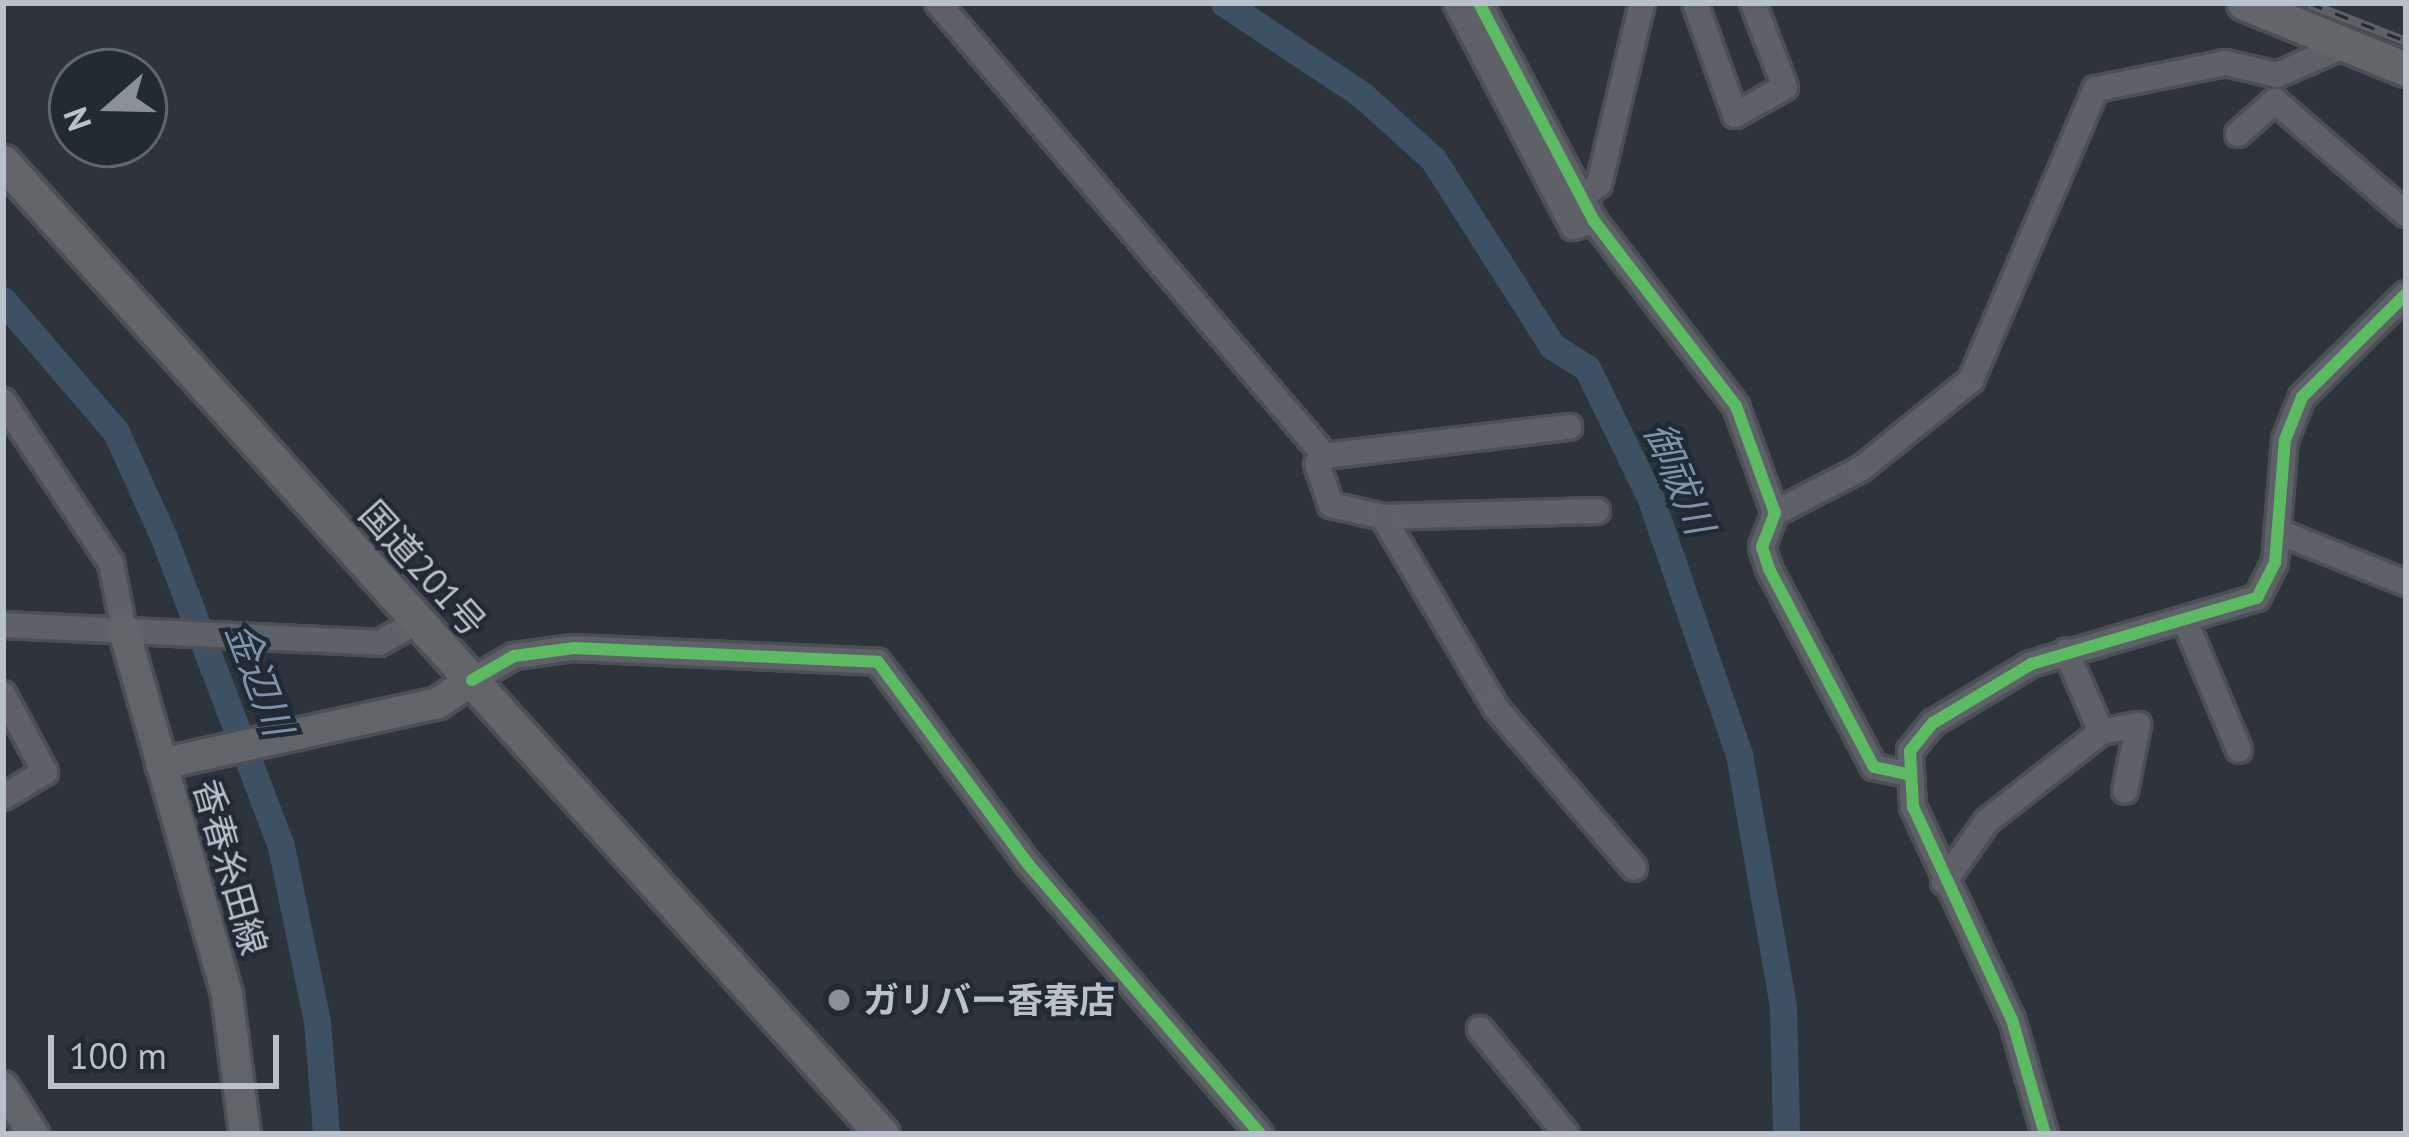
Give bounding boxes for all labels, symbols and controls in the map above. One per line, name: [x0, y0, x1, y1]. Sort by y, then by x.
north arrow: [48, 48, 168, 168]
text: N: [53, 102, 100, 137]
water label: 御祓川: [1635, 415, 1723, 541]
street label: 国道201号: [351, 492, 495, 644]
water label: 金辺川: [216, 616, 302, 742]
street label: 香春糸田線: [185, 775, 277, 959]
place label: ガリバー香春店: [863, 978, 1115, 1022]
marker: ガリバー香春店: [826, 987, 852, 1013]
scale bar: [54, 1011, 285, 1085]
text: 100 m: [69, 1032, 167, 1079]

